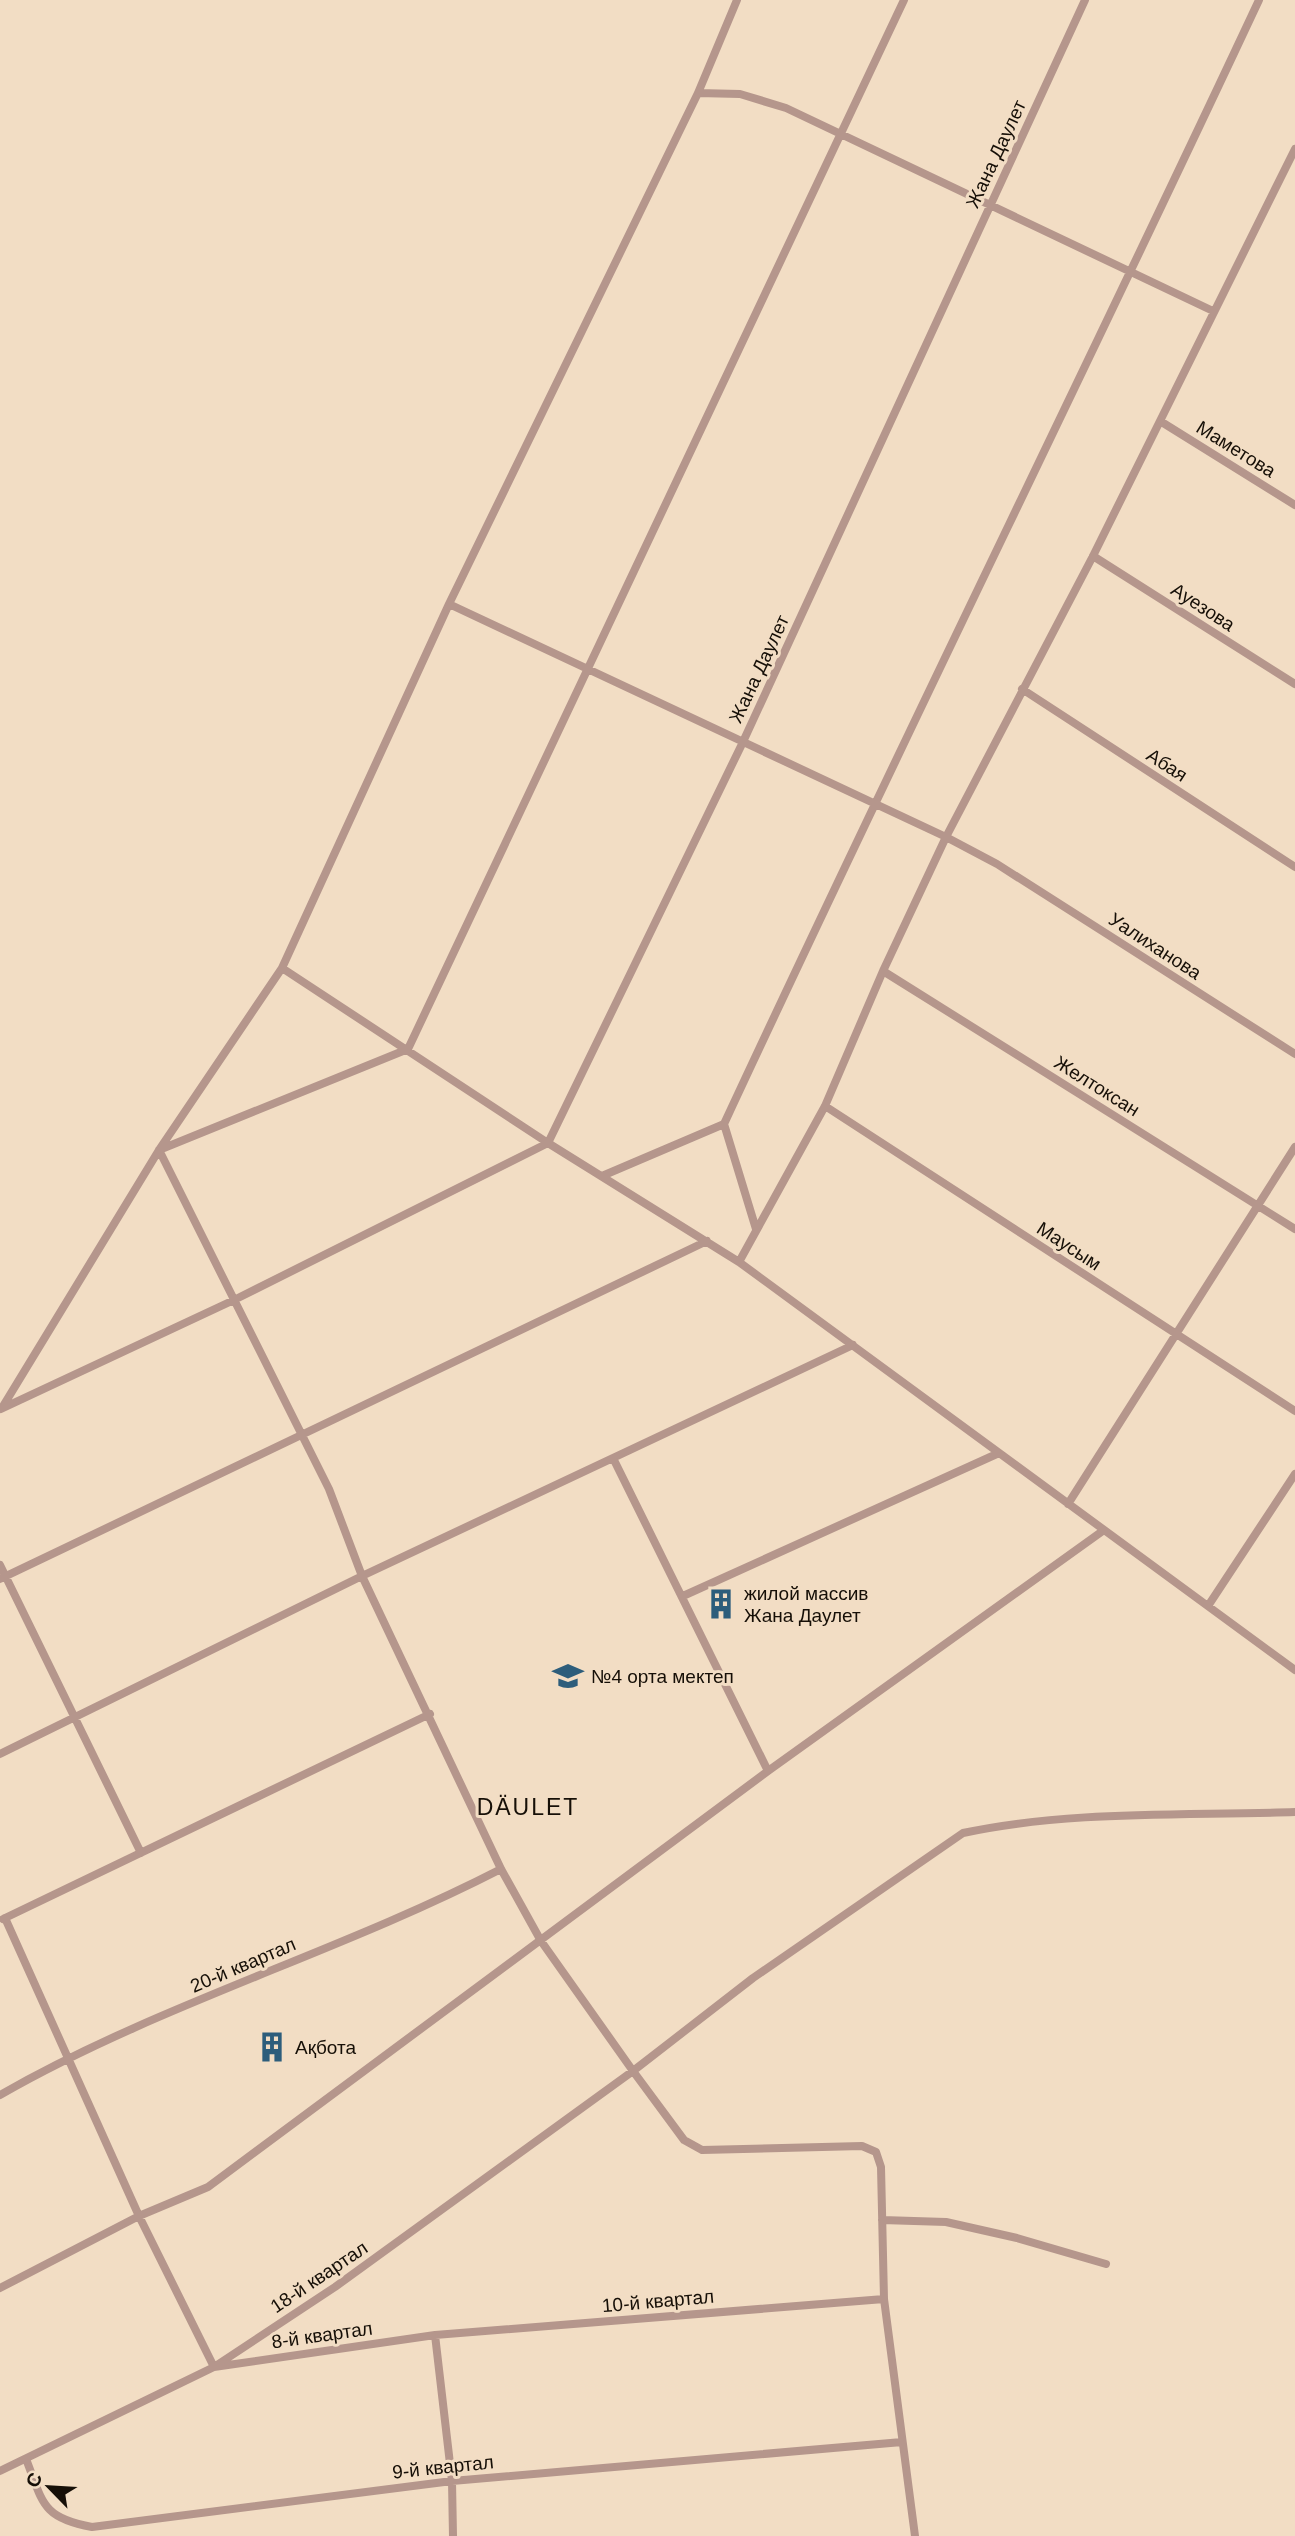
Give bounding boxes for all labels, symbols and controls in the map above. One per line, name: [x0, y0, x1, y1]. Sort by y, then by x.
street label: Жана Даулет: [962, 96, 1030, 211]
street label: Маметова: [1193, 416, 1280, 482]
street label: Ауезова: [1167, 579, 1239, 635]
street label: Жана Даулет: [725, 611, 793, 726]
street label: Абая: [1143, 744, 1191, 786]
street label: Уалиханова: [1105, 908, 1205, 984]
street label: Желтоксан: [1051, 1052, 1143, 1120]
street label: Маусым: [1033, 1218, 1105, 1274]
place label: жилой массив Жана Даулет: [744, 1583, 868, 1626]
building icon: жилой массив Жана Даулет: [704, 1587, 738, 1621]
school or university icon: №4 орта мектеп: [551, 1659, 585, 1693]
place label: №4 орта мектеп: [591, 1666, 734, 1687]
district label: DÄULET: [477, 1794, 579, 1820]
street label: 20-й квартал: [187, 1933, 299, 1997]
building icon: Ақбота: [255, 2030, 289, 2064]
place label: Ақбота: [295, 2037, 357, 2058]
street label: 18-й квартал: [267, 2237, 371, 2317]
street label: 10-й квартал: [601, 2286, 715, 2316]
street label: 8-й квартал: [270, 2318, 374, 2352]
street label: 9-й квартал: [391, 2451, 495, 2483]
north arrow: [14, 2452, 84, 2522]
text: С: [22, 2469, 47, 2491]

